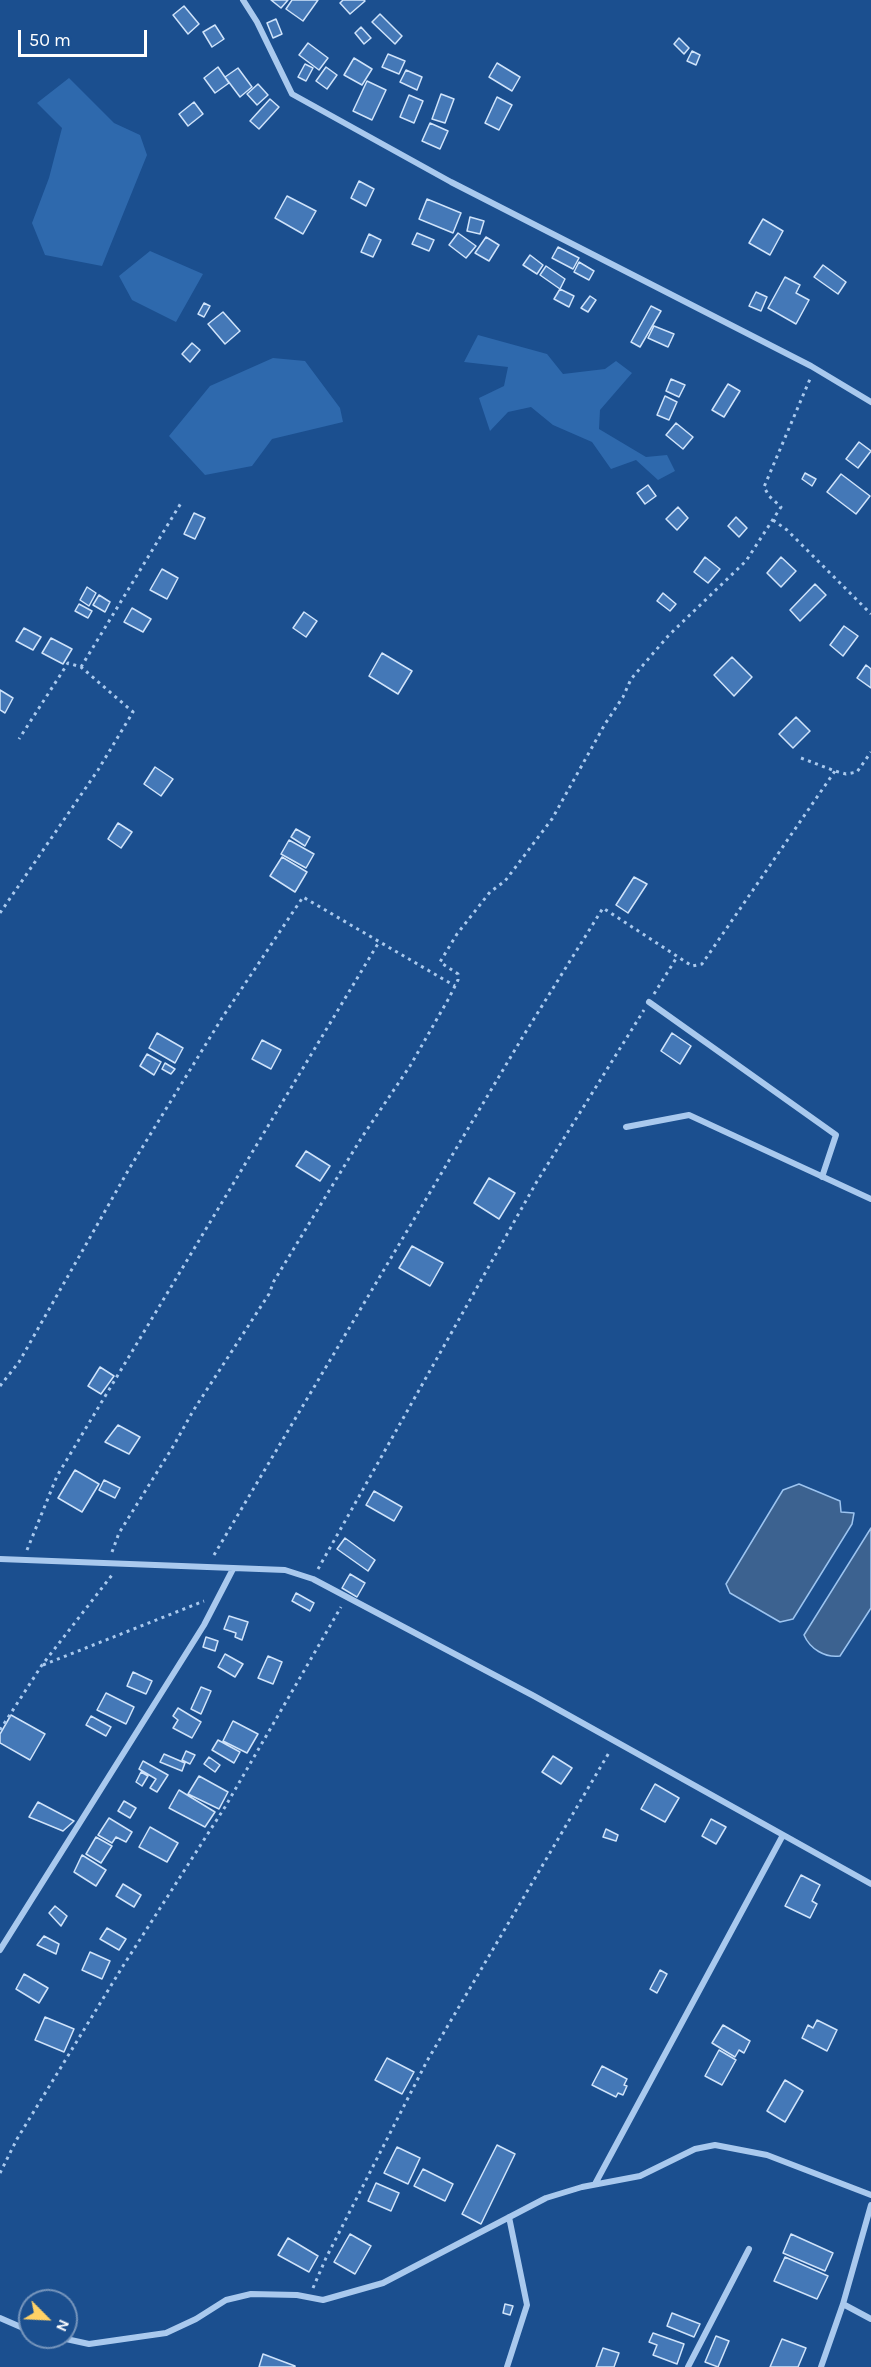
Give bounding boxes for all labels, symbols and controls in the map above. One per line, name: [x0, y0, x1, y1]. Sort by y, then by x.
scale bar: [21, 18, 150, 56]
text: 50 m: [29, 29, 71, 51]
north arrow: [18, 2289, 78, 2349]
text: N: [52, 2317, 74, 2335]

